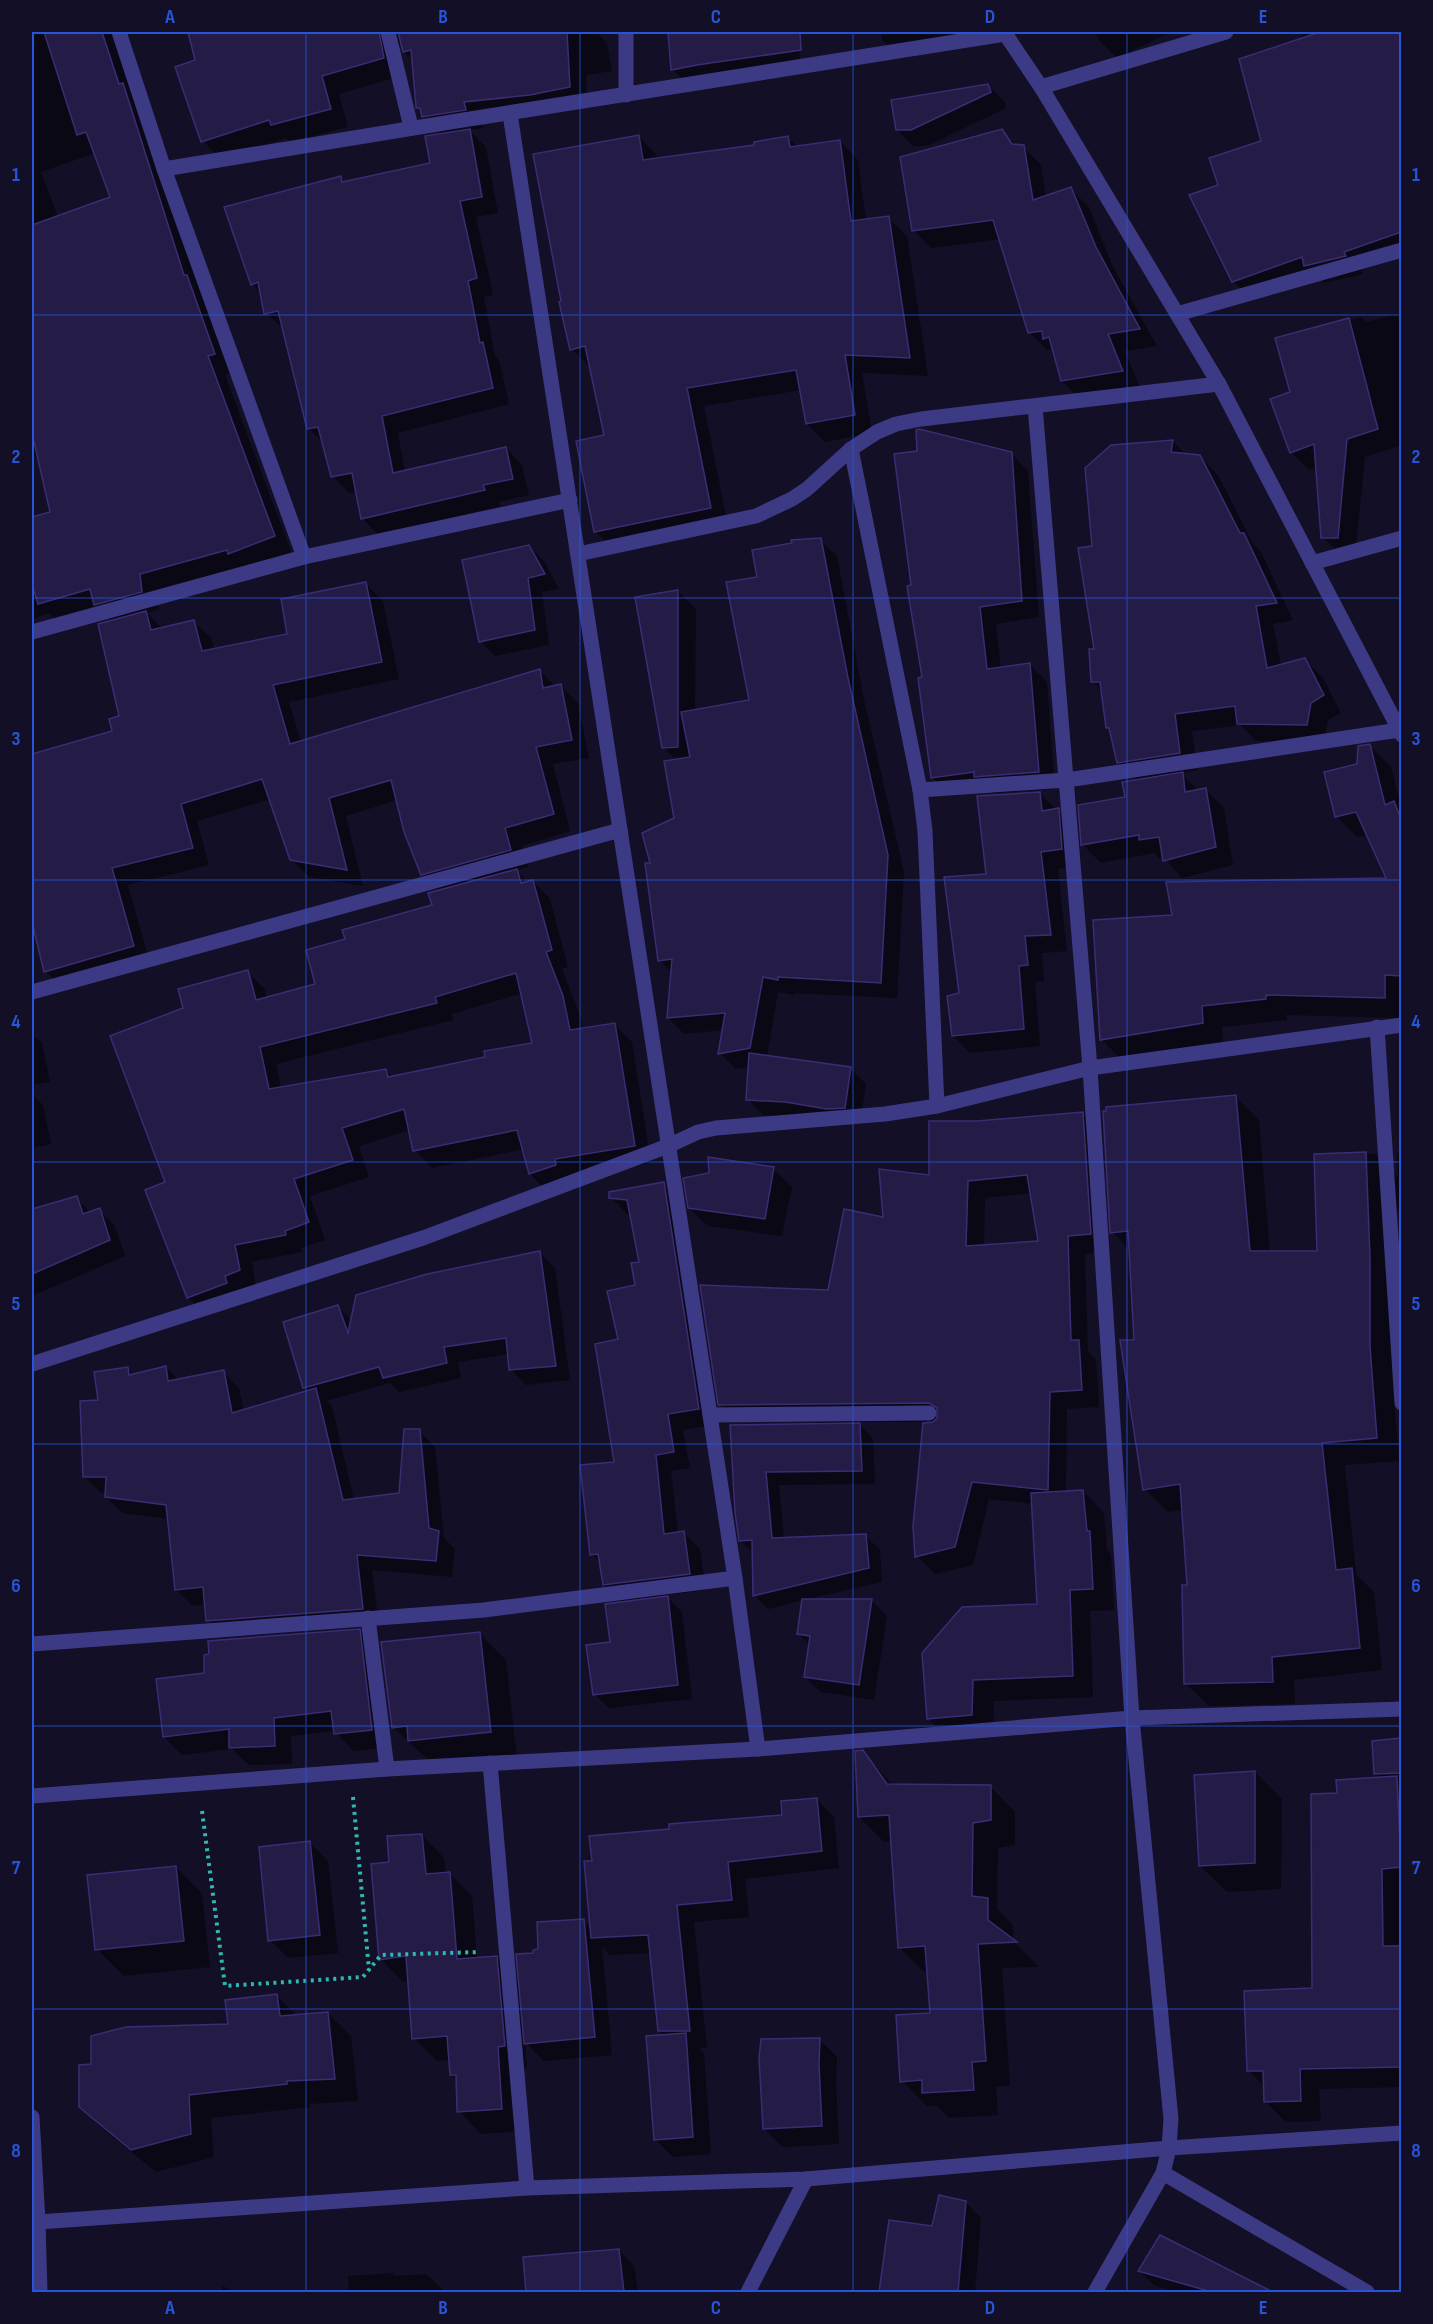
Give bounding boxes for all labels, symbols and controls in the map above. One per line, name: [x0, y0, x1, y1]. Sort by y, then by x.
text: A: [164, 5, 175, 29]
text: B: [438, 5, 448, 29]
text: C: [711, 5, 721, 29]
text: D: [985, 5, 995, 29]
text: E: [1259, 5, 1267, 29]
text: 1: [12, 163, 20, 187]
text: 1: [1412, 163, 1420, 187]
text: 2: [12, 445, 20, 469]
text: 2: [1412, 445, 1420, 469]
text: 3: [12, 727, 21, 751]
text: 3: [1412, 727, 1421, 751]
text: 4: [11, 1010, 21, 1034]
text: 4: [1411, 1010, 1421, 1034]
text: 5: [12, 1292, 21, 1316]
text: 5: [1412, 1292, 1421, 1316]
text: 6: [11, 1574, 21, 1598]
text: 6: [1411, 1574, 1421, 1598]
text: 7: [12, 1856, 21, 1880]
text: 7: [1412, 1856, 1421, 1880]
text: 8: [11, 2139, 21, 2163]
text: 8: [1411, 2139, 1421, 2163]
text: A: [164, 2296, 175, 2320]
text: B: [438, 2296, 448, 2320]
text: C: [711, 2296, 721, 2320]
text: D: [985, 2296, 995, 2320]
text: E: [1259, 2296, 1267, 2320]

